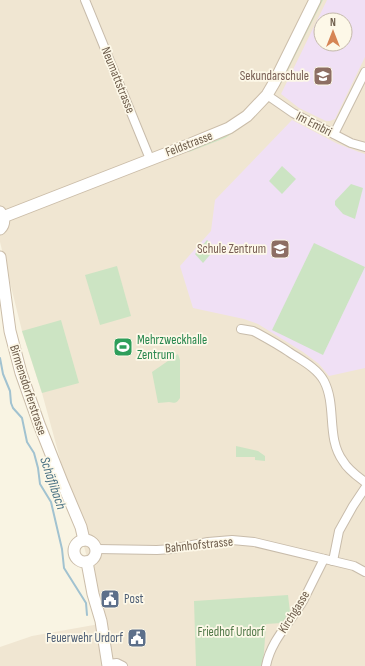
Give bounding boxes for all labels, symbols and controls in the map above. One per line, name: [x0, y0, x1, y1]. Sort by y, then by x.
north arrow: [313, 12, 353, 52]
text: N: [330, 16, 336, 29]
street label: Neumattstrasse: [97, 45, 139, 115]
school or university icon: Sekundarschule: [312, 65, 334, 87]
place label: Sekundarschule: [240, 68, 309, 84]
street label: Im Embri: [293, 108, 335, 140]
street label: Feldstrasse: [163, 128, 215, 160]
school or university icon: Schule Zentrum: [269, 238, 291, 260]
place label: Schule Zentrum: [197, 241, 266, 257]
place label: Mehrzweckhalle Zentrum: [137, 332, 207, 363]
sports icon: Mehrzweckhalle Zentrum: [112, 336, 134, 358]
street label: Birmensdorferstrasse: [6, 343, 50, 437]
water label: Schäflibach: [36, 455, 70, 512]
street label: Bahnhofstrasse: [164, 533, 234, 557]
public building icon: Post: [99, 588, 121, 610]
street label: Kirchgasse: [275, 588, 313, 636]
place label: Post: [124, 591, 144, 607]
park label: Friedhof Urdorf: [198, 624, 265, 640]
public building icon: Feuerwehr Urdorf: [126, 627, 148, 649]
place label: Feuerwehr Urdorf: [46, 630, 123, 646]

